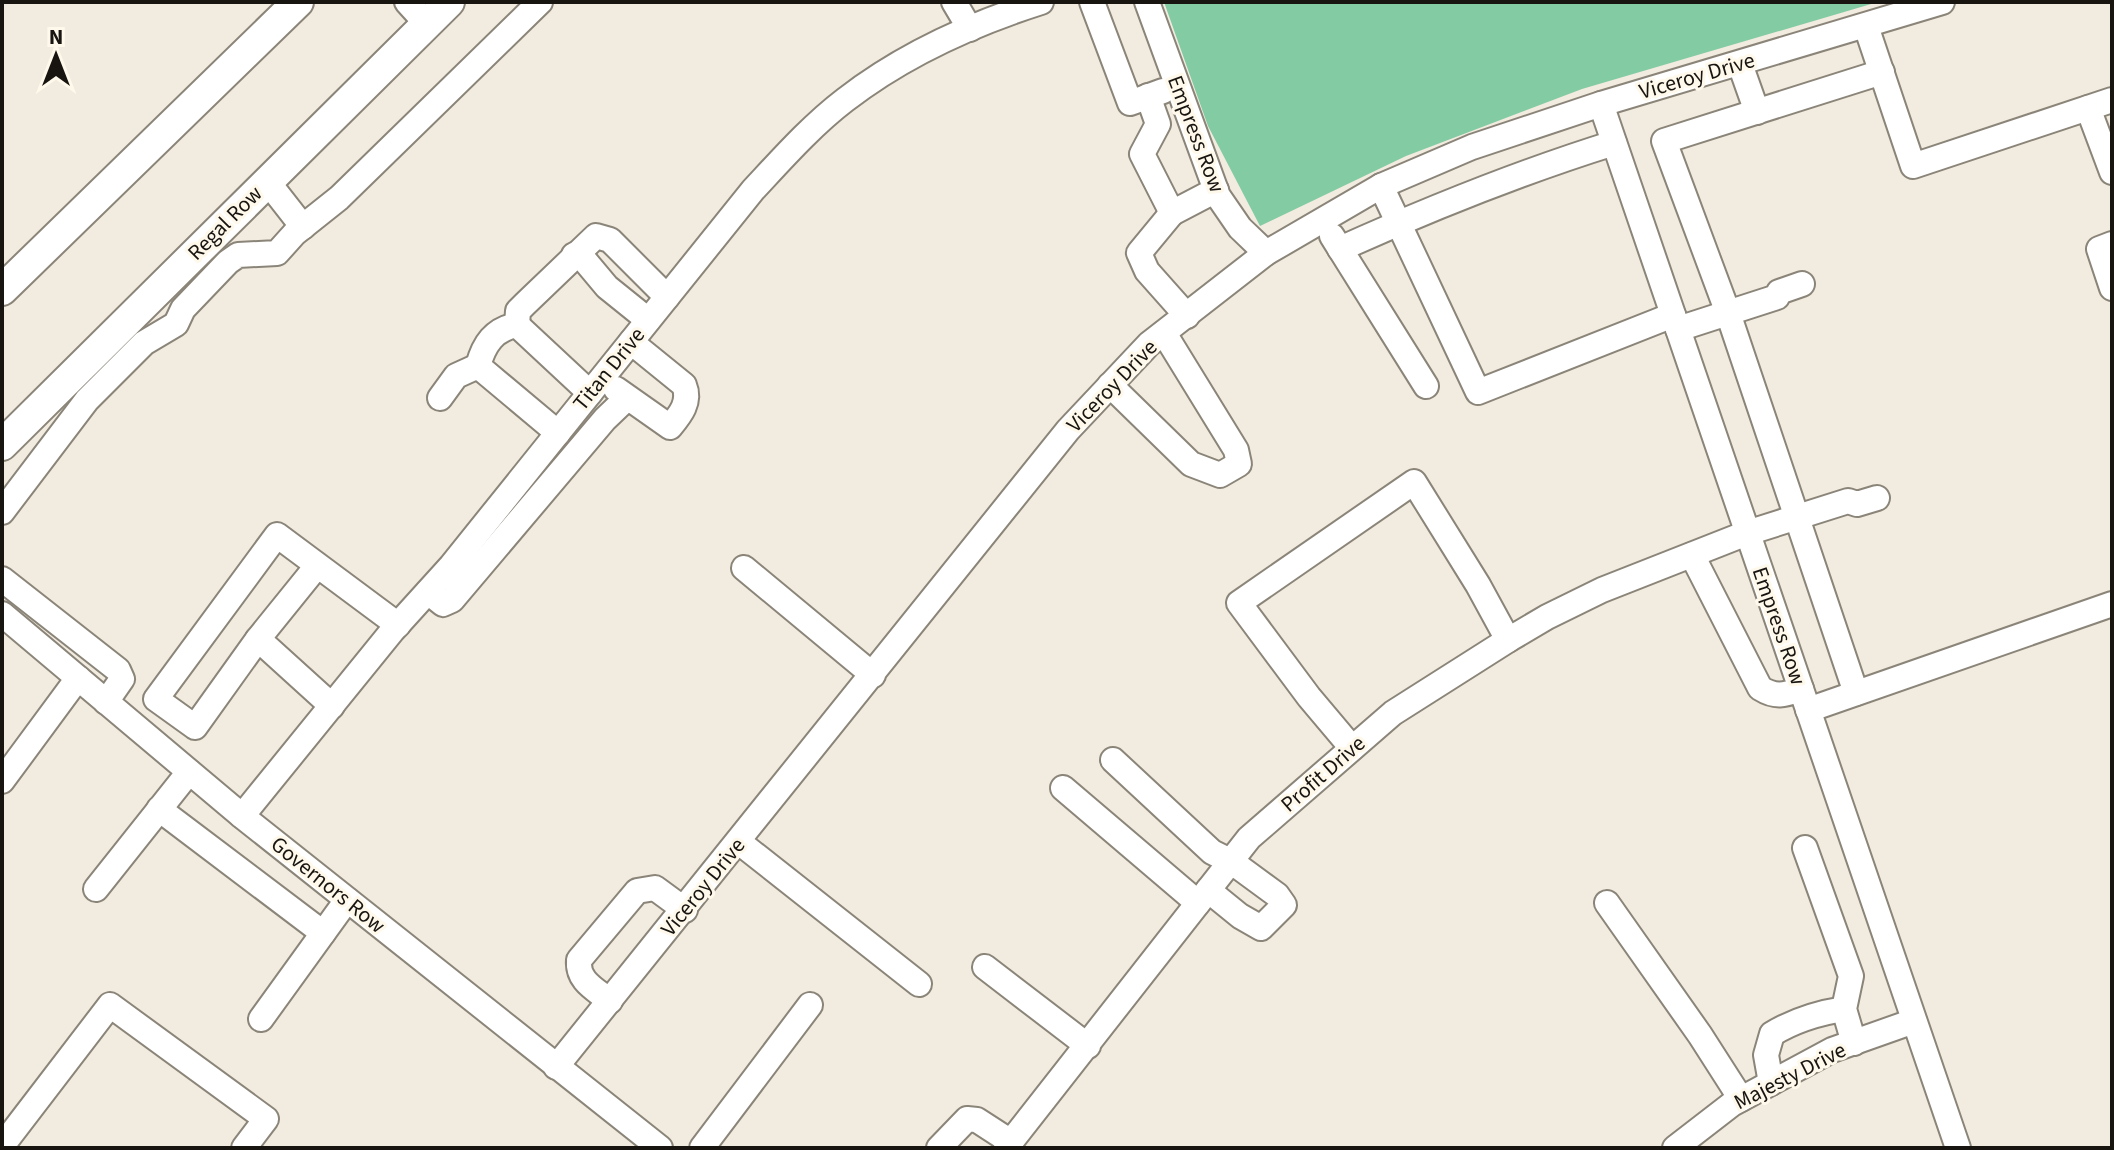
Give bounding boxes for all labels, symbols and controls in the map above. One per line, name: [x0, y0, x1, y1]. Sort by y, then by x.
north arrow: [16, 16, 96, 96]
text: N: [49, 21, 63, 53]
street label: Viceroy Drive: [1635, 44, 1759, 108]
street label: Empress Row: [1159, 71, 1233, 197]
street label: Regal Row: [180, 178, 270, 268]
street label: Titan Drive: [565, 320, 653, 418]
street label: Viceroy Drive: [1059, 332, 1165, 440]
street label: Empress Row: [1744, 563, 1814, 690]
street label: Profit Drive: [1274, 728, 1372, 820]
street label: Governors Row: [264, 829, 392, 941]
street label: Viceroy Drive: [653, 831, 753, 943]
street label: Majesty Drive: [1728, 1034, 1852, 1118]

